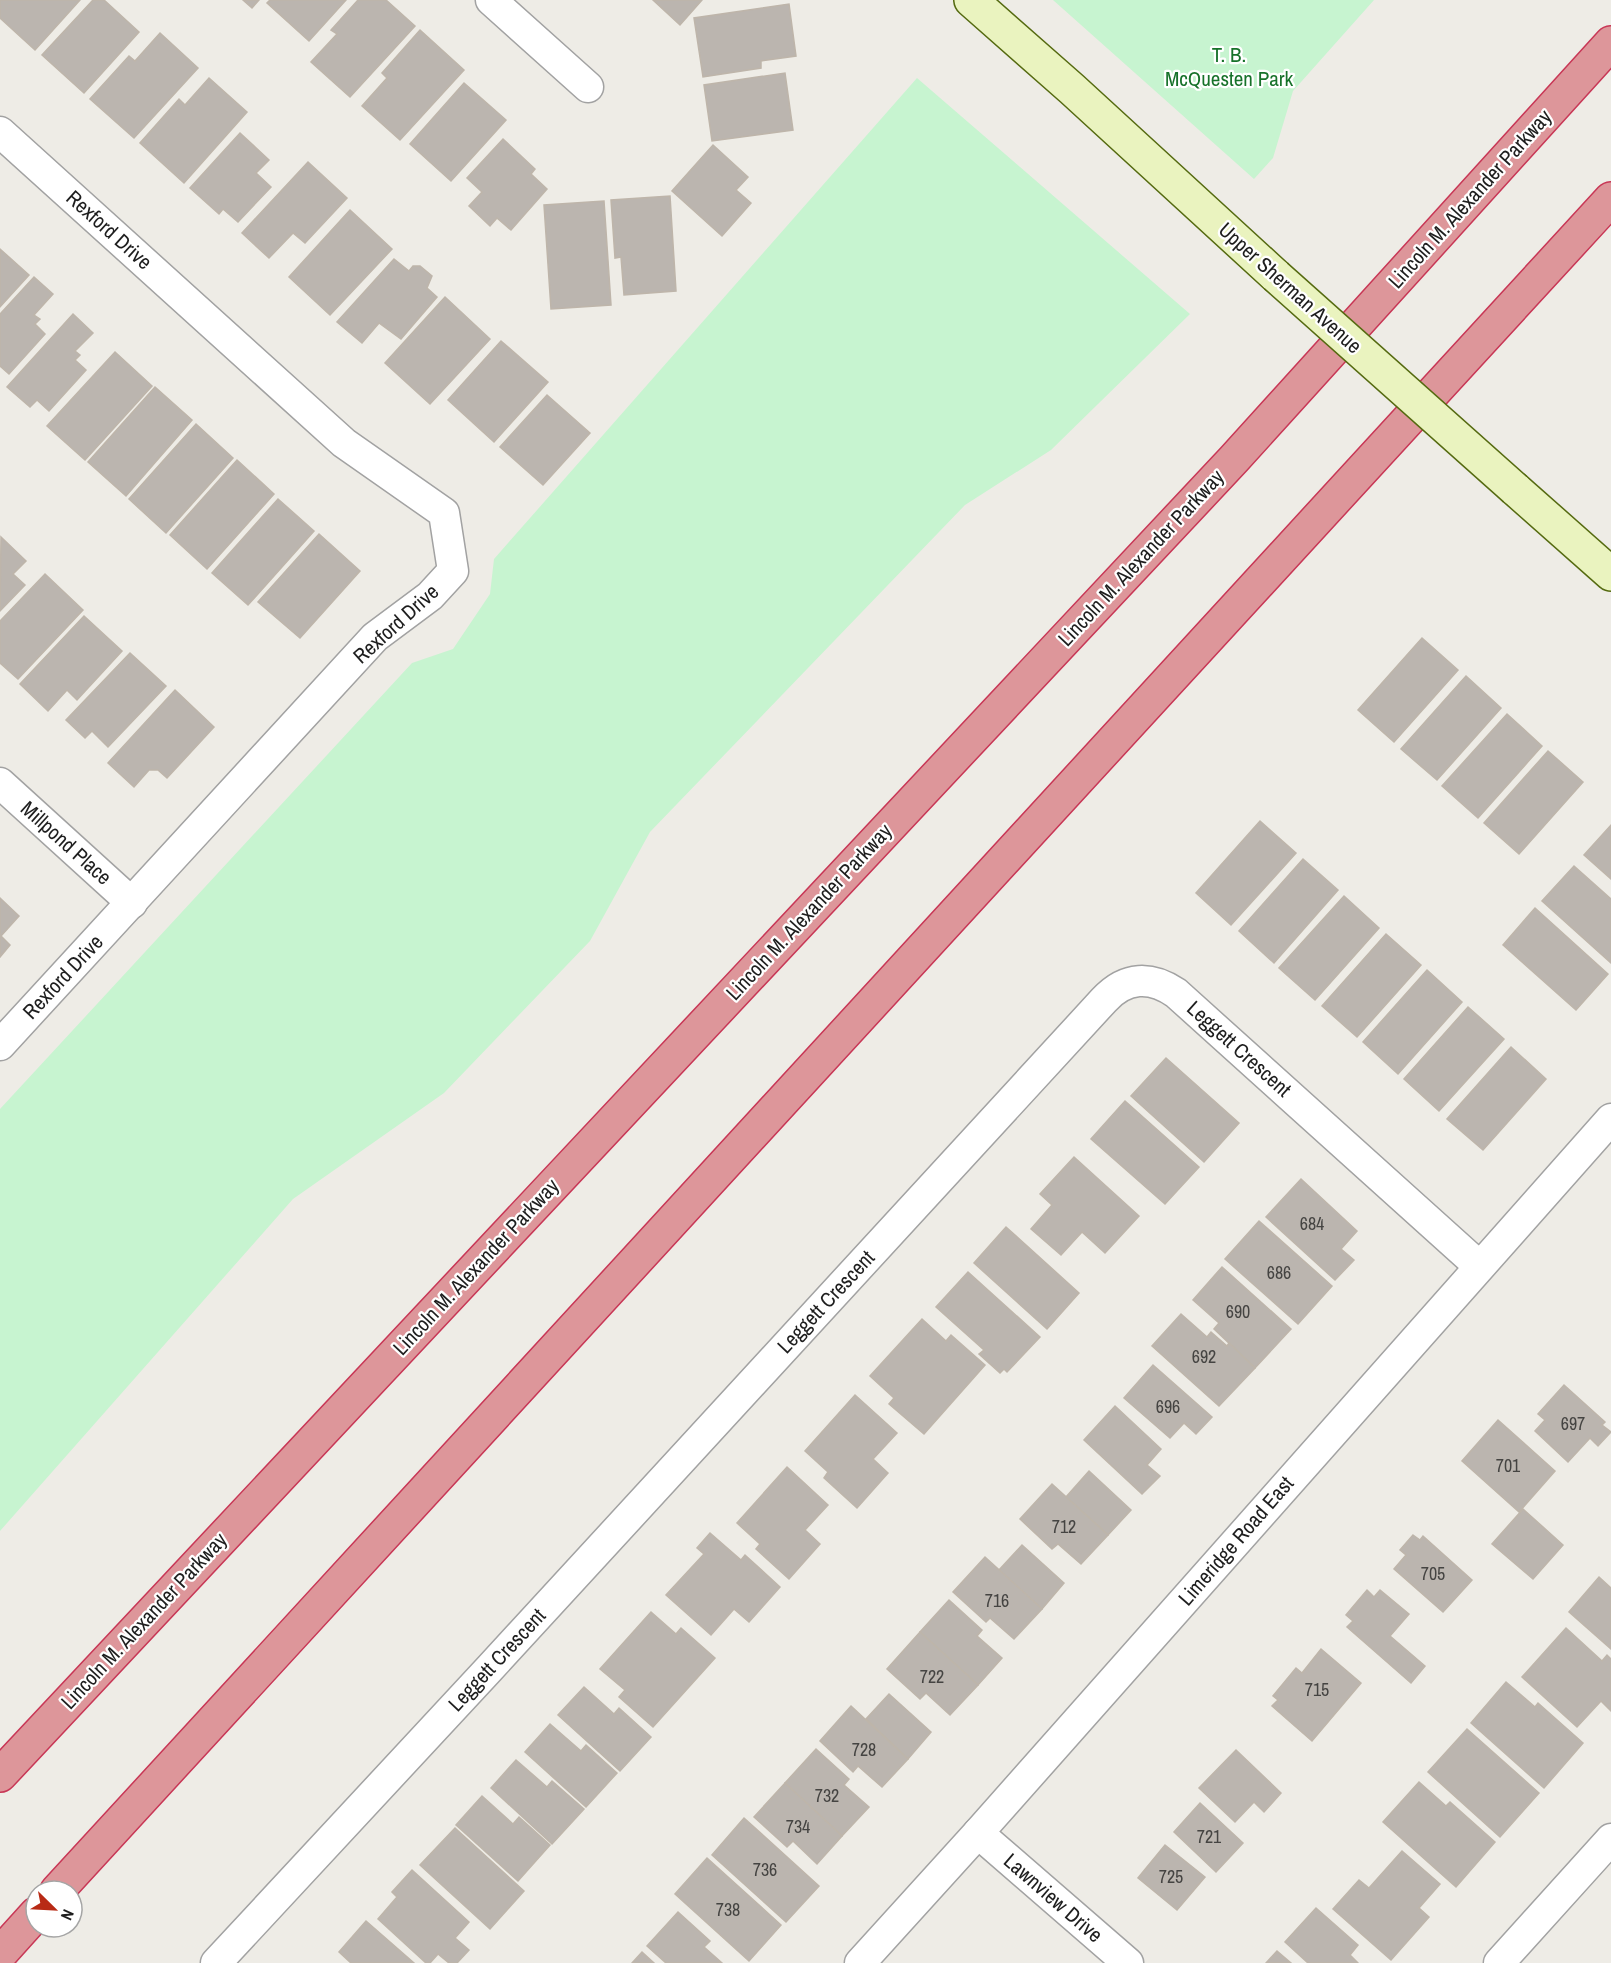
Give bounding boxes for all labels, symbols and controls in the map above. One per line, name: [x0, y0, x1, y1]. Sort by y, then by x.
park label: T. B. McQuesten Park: [1165, 40, 1294, 93]
street label: Lincoln M. Alexander Parkway: [1381, 103, 1558, 294]
street label: Rexford Drive: [60, 183, 159, 276]
street label: Upper Sherman Avenue: [1212, 215, 1368, 360]
street label: Lincoln M. Alexander Parkway: [1051, 463, 1230, 652]
street label: Rexford Drive: [346, 577, 445, 670]
street label: Millpond Place: [15, 794, 118, 891]
street label: Lincoln M. Alexander Parkway: [719, 817, 898, 1006]
street label: Rexford Drive: [16, 928, 109, 1025]
street label: Leggett Crescent: [1181, 994, 1298, 1103]
street label: Lincoln M. Alexander Parkway: [386, 1172, 565, 1361]
house number: 684: [1300, 1211, 1324, 1236]
street label: Leggett Crescent: [770, 1244, 881, 1360]
house number: 686: [1267, 1260, 1291, 1285]
house number: 690: [1226, 1299, 1250, 1324]
house number: 692: [1192, 1344, 1216, 1369]
house number: 696: [1156, 1394, 1180, 1419]
house number: 697: [1561, 1411, 1585, 1436]
house number: 701: [1496, 1453, 1521, 1478]
street label: Limeridge Road East: [1171, 1470, 1300, 1612]
house number: 712: [1052, 1514, 1076, 1539]
street label: Lincoln M. Alexander Parkway: [54, 1526, 233, 1715]
house number: 705: [1421, 1561, 1445, 1586]
house number: 716: [985, 1588, 1009, 1613]
street label: Leggett Crescent: [441, 1602, 552, 1718]
house number: 722: [920, 1664, 944, 1689]
house number: 715: [1305, 1677, 1329, 1702]
house number: 728: [852, 1737, 876, 1762]
house number: 732: [815, 1783, 839, 1808]
house number: 734: [786, 1814, 810, 1839]
house number: 721: [1197, 1824, 1222, 1849]
street label: Lawnview Drive: [998, 1846, 1109, 1949]
house number: 736: [753, 1857, 777, 1882]
house number: 725: [1159, 1864, 1183, 1889]
north arrow: [24, 1879, 84, 1939]
house number: 738: [716, 1897, 740, 1922]
text: N: [56, 1906, 80, 1924]

